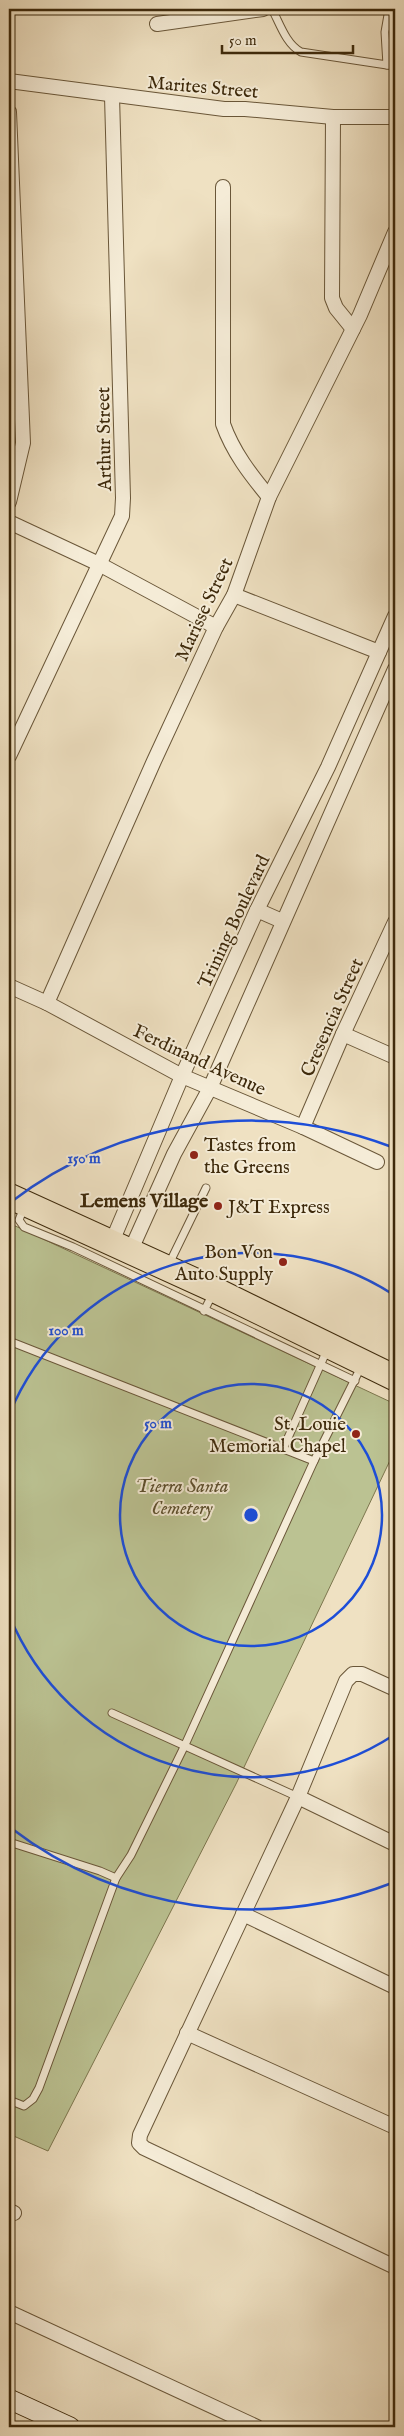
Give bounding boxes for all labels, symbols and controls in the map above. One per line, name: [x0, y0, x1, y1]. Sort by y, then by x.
scale bar: [222, 22, 353, 54]
text: 50 m: [229, 31, 257, 50]
street label: Marites Street: [146, 71, 260, 105]
street label: Arthur Street: [92, 386, 118, 492]
street label: Marisse Street: [170, 554, 239, 665]
street label: Trining Boulevard: [193, 851, 277, 992]
street label: Cresencia Street: [296, 954, 370, 1081]
street label: Ferdinand Avenue: [129, 1020, 270, 1102]
place label: Tastes from the Greens: [204, 1134, 296, 1180]
text: 150 m: [67, 1149, 101, 1168]
marker: Tastes from the Greens: [188, 1149, 200, 1161]
district label: Lemens Village: [80, 1189, 209, 1214]
place label: J&T Express: [226, 1196, 330, 1220]
marker: J&T Express: [212, 1200, 224, 1212]
place label: Bon Von Auto Supply: [174, 1241, 274, 1287]
marker: Bon Von Auto Supply: [277, 1256, 289, 1268]
text: 100 m: [48, 1321, 84, 1340]
place label: St. Louie Memorial Chapel: [209, 1413, 347, 1459]
text: 50 m: [144, 1414, 172, 1433]
marker: St. Louie Memorial Chapel: [350, 1428, 362, 1440]
park label: Tierra Santa Cemetery: [135, 1475, 229, 1521]
centre of rings: [242, 1506, 260, 1524]

